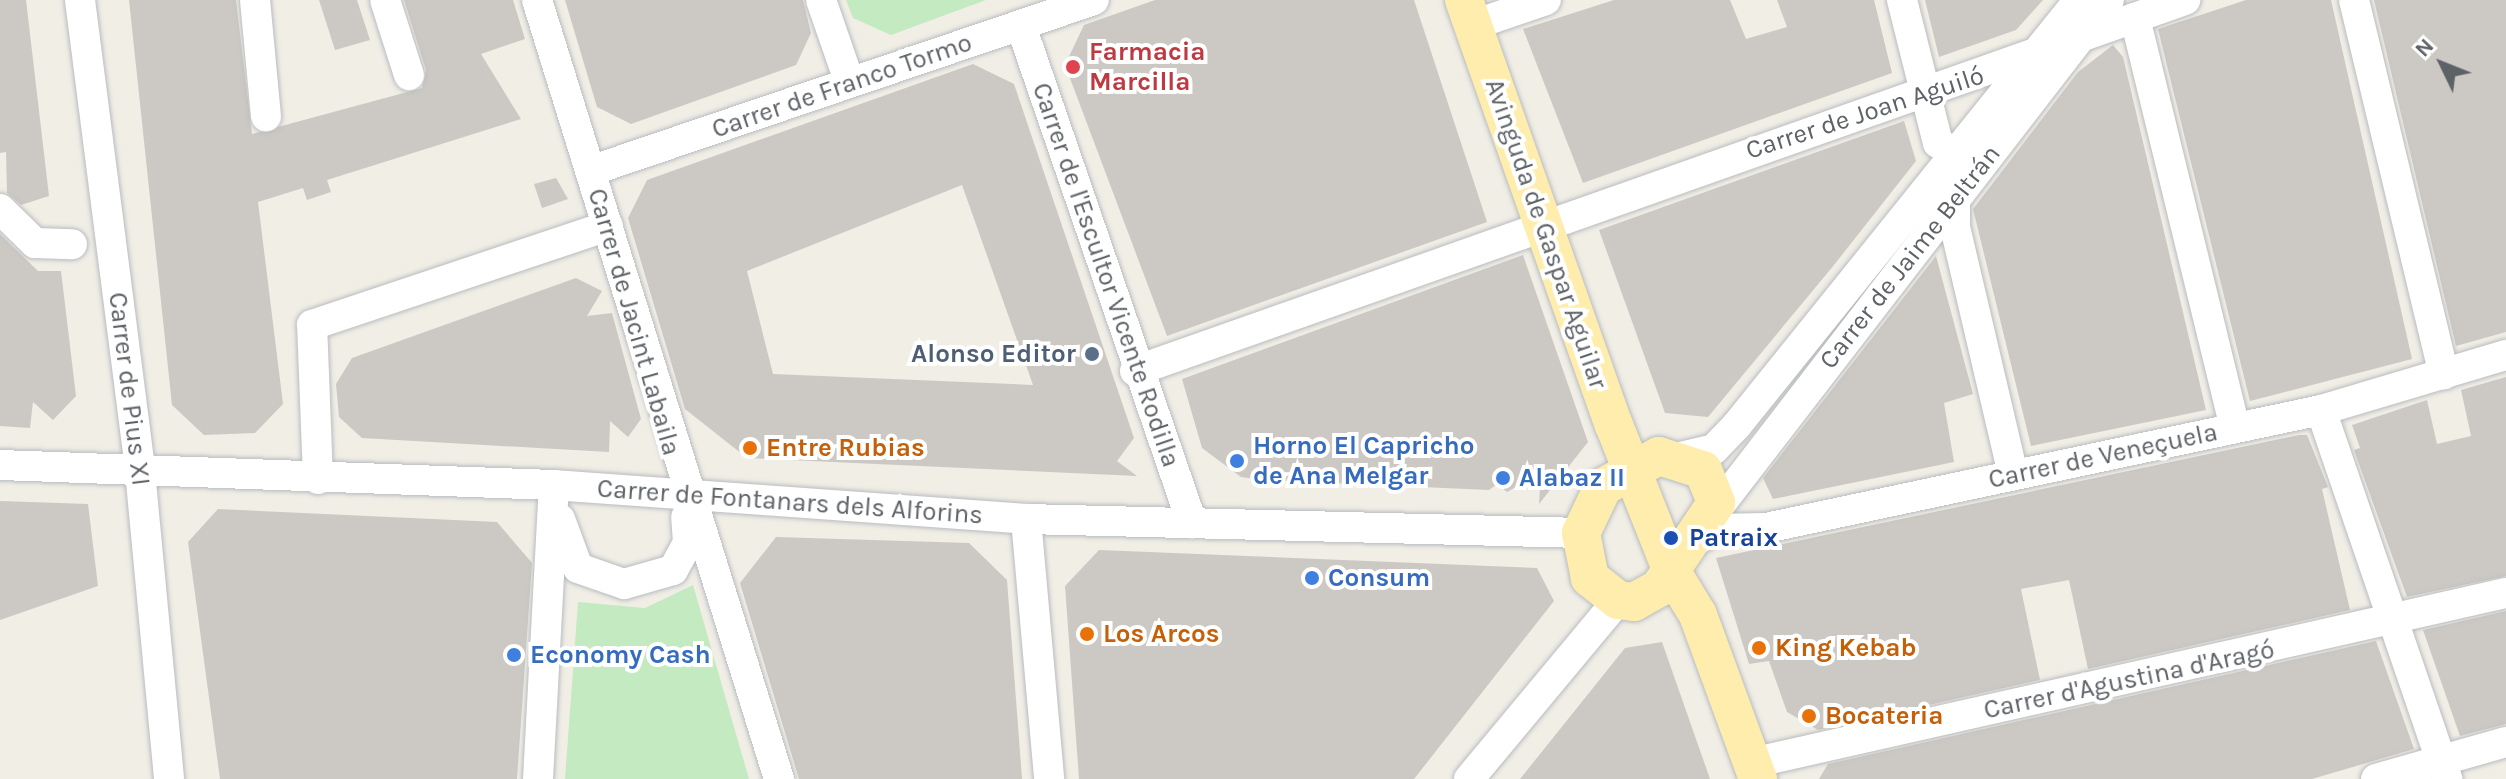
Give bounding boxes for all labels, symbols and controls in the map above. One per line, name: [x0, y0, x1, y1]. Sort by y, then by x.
north arrow: [2402, 24, 2482, 104]
street label: Carrer de Franco Tormo: [708, 27, 976, 145]
text: N: [2410, 33, 2439, 62]
place label: Farmacia Marcilla: [1089, 36, 1205, 98]
marker: Farmacia Marcilla: [1064, 58, 1082, 76]
street label: Carrer de Joan Aguiló: [1742, 60, 1988, 166]
street label: Avinguda de Gaspar Aguilar: [1478, 75, 1614, 393]
street label: Carrer de l'Escultor Vicente Rodilla: [1025, 79, 1187, 471]
street label: Carrer de Jaime Beltrán: [1813, 139, 2007, 375]
street label: Carrer de Jacint Labaila: [581, 185, 687, 459]
street label: Carrer de Pius XI: [102, 291, 156, 487]
place label: Alonso Editor: [911, 338, 1076, 370]
marker: Alonso Editor: [1083, 345, 1101, 363]
street label: Carrer de Veneçuela: [1986, 416, 2220, 496]
place label: Horno El Capricho de Ana Melgar: [1253, 430, 1474, 492]
place label: Entre Rubias: [766, 432, 925, 464]
marker: Entre Rubias: [741, 439, 759, 457]
marker: Horno El Capricho de Ana Melgar: [1228, 452, 1246, 470]
place label: Alabaz II: [1519, 462, 1625, 494]
marker: Alabaz II: [1494, 469, 1512, 487]
street label: Carrer de Fontanars dels Alforins: [596, 473, 984, 531]
place label: Patraix: [1689, 522, 1778, 554]
marker: Patraix: [1660, 527, 1682, 549]
place label: Consum: [1328, 562, 1430, 594]
marker: Consum: [1303, 569, 1321, 587]
place label: Los Arcos: [1103, 618, 1220, 650]
marker: Los Arcos: [1078, 625, 1096, 643]
place label: King Kebab: [1775, 632, 1916, 664]
street label: Carrer d'Agustina d'Aragó: [1981, 634, 2277, 726]
place label: Economy Cash: [530, 639, 711, 671]
marker: King Kebab: [1750, 639, 1768, 657]
marker: Economy Cash: [505, 646, 523, 664]
place label: Bocateria: [1825, 700, 1944, 732]
marker: Bocateria: [1800, 707, 1818, 725]

